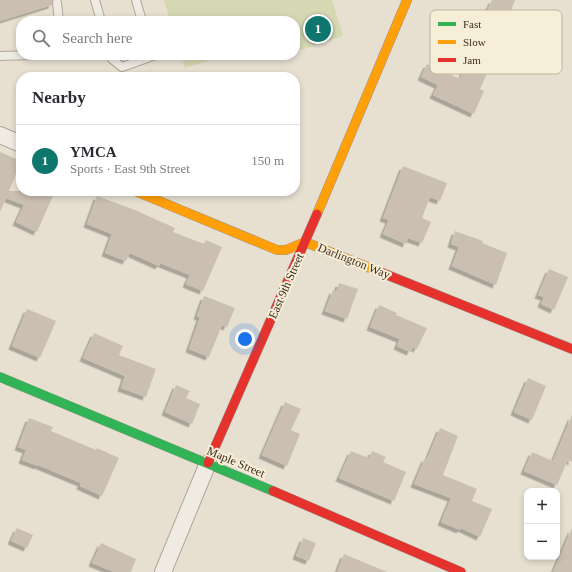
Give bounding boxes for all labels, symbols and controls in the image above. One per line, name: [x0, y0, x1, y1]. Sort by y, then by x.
legend: [430, 10, 562, 74]
pin: 1: [305, 14, 331, 44]
search box: [16, 16, 300, 60]
text: Fast: [463, 18, 481, 30]
icon: search: [30, 27, 52, 49]
text: Search here: [62, 30, 132, 46]
text: Slow: [463, 36, 486, 48]
text: Jam: [463, 54, 481, 66]
text: Nearby: [32, 88, 86, 107]
text: YMCA: [70, 144, 117, 160]
text: 1: [42, 153, 48, 168]
text: 150 m: [251, 153, 284, 168]
text: Sports · East 9th Street: [70, 161, 190, 176]
street label: Darlington Way: [316, 240, 392, 282]
street label: East 9th Street: [265, 251, 307, 321]
your location: [235, 329, 255, 349]
street label: Maple Street: [205, 444, 268, 481]
map controls: [524, 488, 560, 560]
button: +: [524, 488, 560, 524]
button: −: [524, 524, 560, 560]

